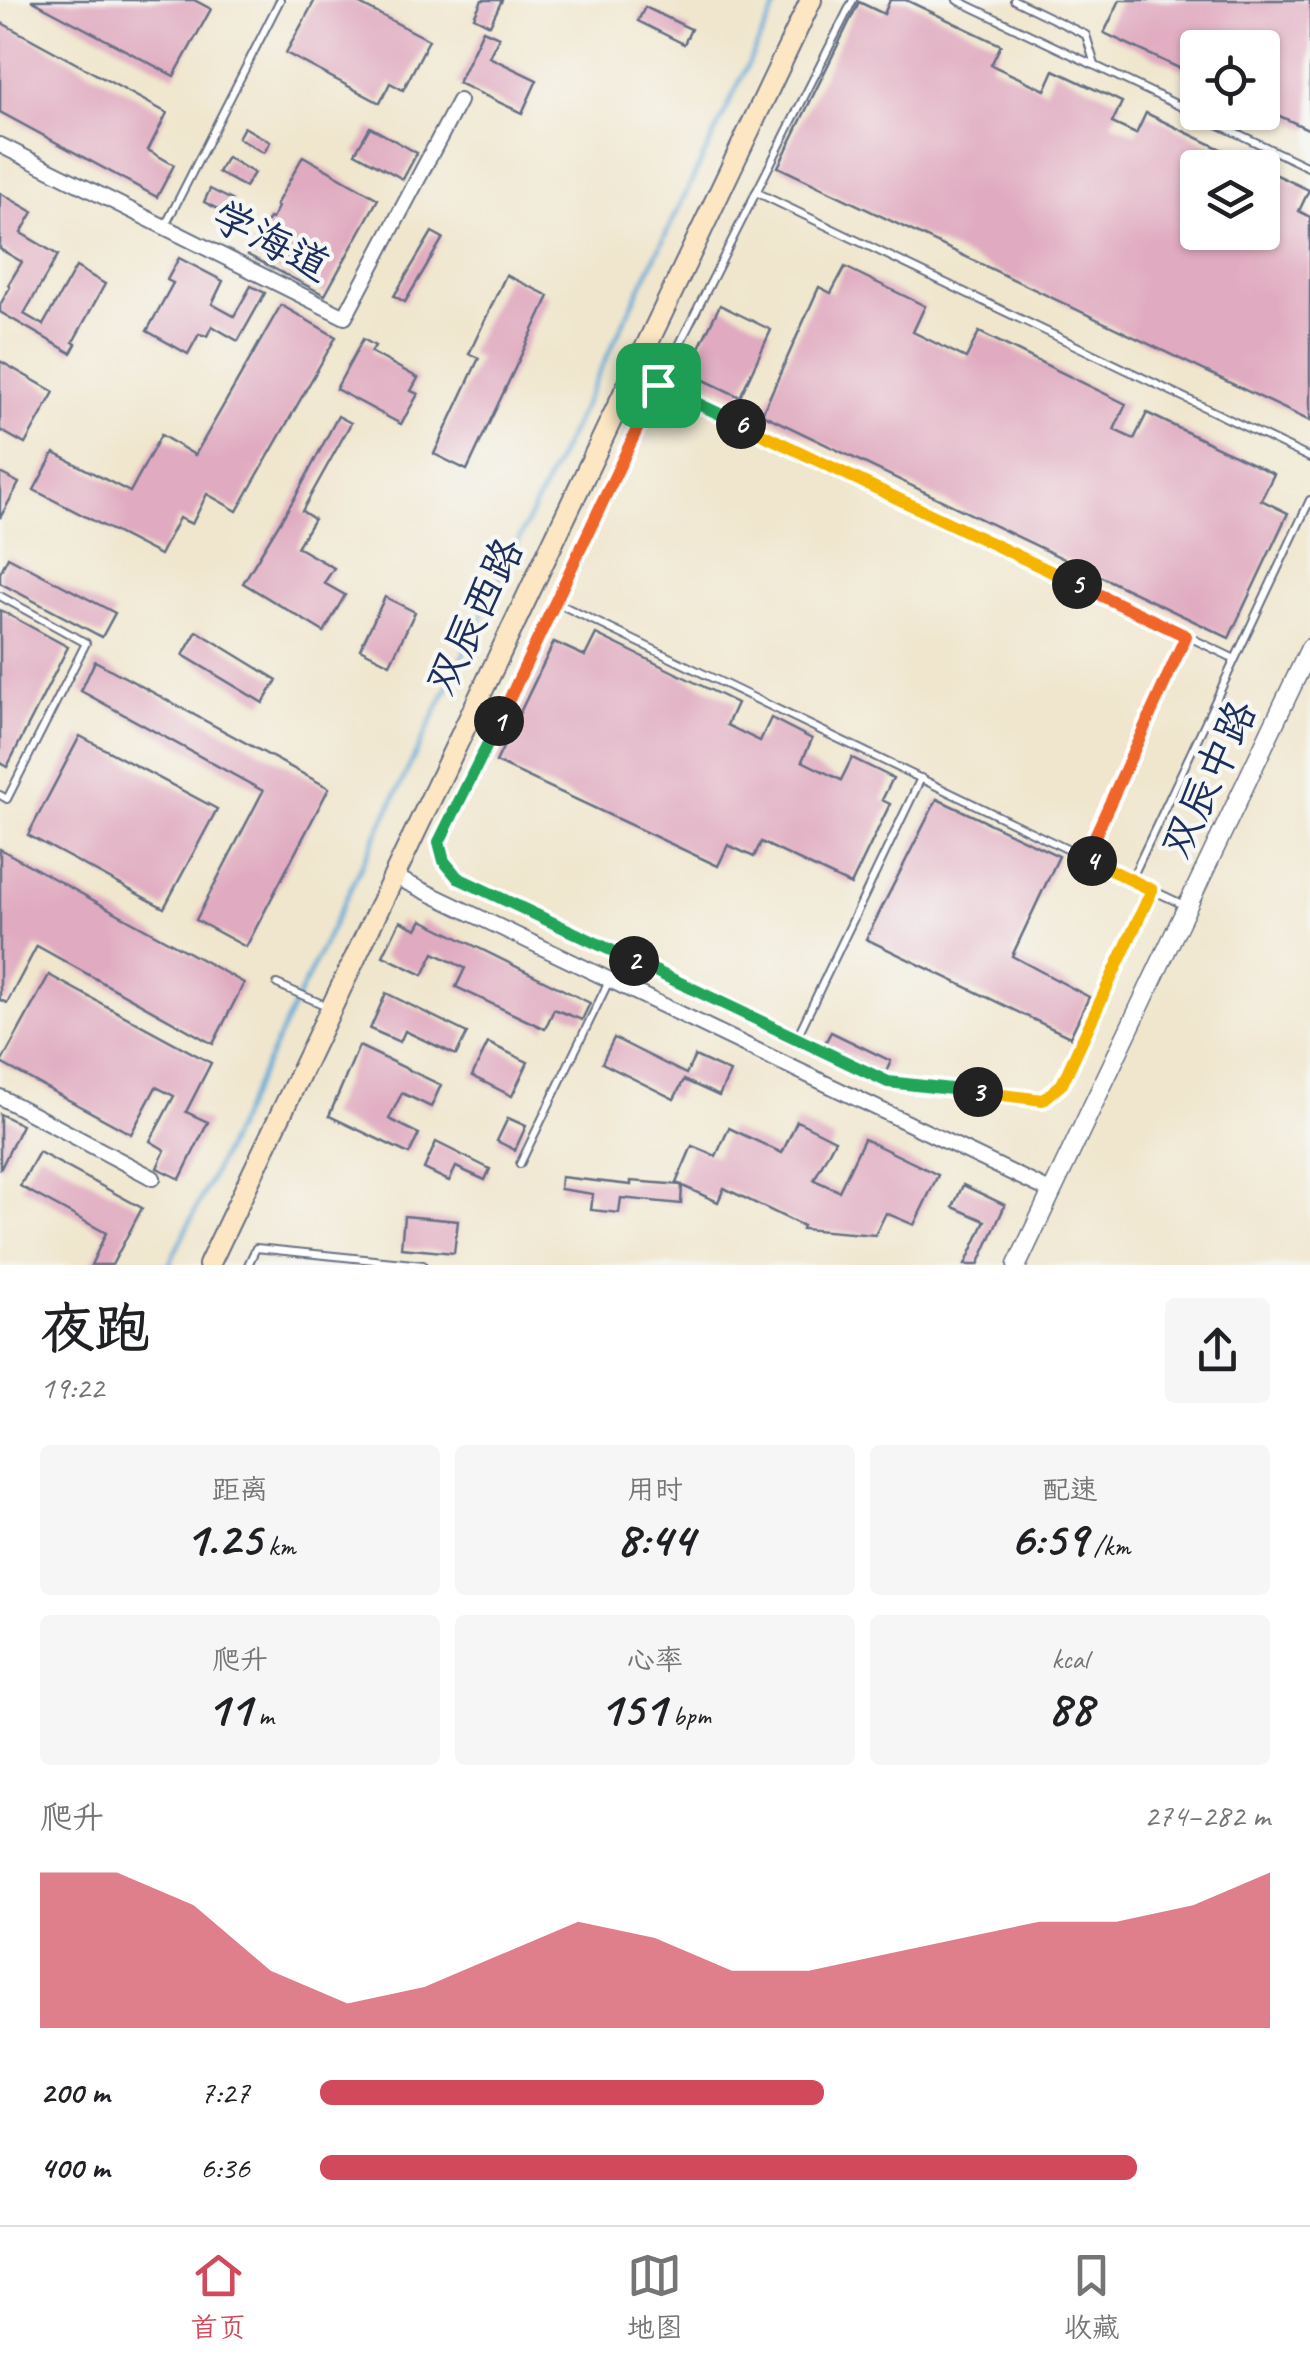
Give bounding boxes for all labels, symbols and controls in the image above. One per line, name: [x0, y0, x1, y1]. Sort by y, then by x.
map controls: [1180, 30, 1280, 250]
button: locate: [1180, 30, 1280, 130]
button: layers: [1180, 150, 1280, 250]
street label: 学海道: [203, 189, 339, 293]
pin: [616, 343, 701, 428]
icon: arrive: [631, 358, 686, 413]
pin: 6: [716, 399, 766, 449]
text: 6: [734, 406, 748, 441]
street label: 双辰西路: [414, 529, 536, 703]
pin: 5: [1052, 559, 1102, 609]
text: 5: [1071, 566, 1083, 601]
street label: 双辰中路: [1149, 692, 1269, 866]
pin: 1: [474, 696, 524, 746]
text: 1: [493, 703, 505, 738]
pin: 4: [1067, 836, 1117, 886]
text: 4: [1086, 843, 1098, 878]
pin: 2: [609, 936, 659, 986]
text: 2: [628, 943, 640, 978]
pin: 3: [953, 1067, 1003, 1117]
text: 3: [972, 1074, 984, 1109]
text: 夜跑: [40, 1294, 150, 1364]
button: share: [1165, 1298, 1270, 1403]
text: 19:22: [40, 1367, 104, 1408]
text: 距离: [212, 1472, 268, 1507]
text: 用时: [627, 1472, 683, 1507]
text: 配速: [1042, 1472, 1098, 1507]
text: 1.25: [185, 1507, 261, 1570]
text: 8:44: [616, 1507, 694, 1570]
text: 6:59: [1010, 1507, 1087, 1570]
text: km: [261, 1528, 295, 1563]
text: /km: [1087, 1528, 1130, 1563]
text: kcal: [1051, 1641, 1089, 1676]
text: 爬升: [212, 1642, 268, 1677]
text: 心率: [627, 1642, 683, 1677]
text: 88: [1048, 1676, 1093, 1739]
text: 11: [206, 1677, 251, 1740]
text: 151: [599, 1677, 666, 1740]
text: m: [251, 1698, 274, 1733]
text: bpm: [666, 1698, 711, 1733]
text: 274–282 m: [1144, 1795, 1270, 1836]
text: 爬升: [40, 1797, 104, 1838]
text: 200 m: [40, 2072, 109, 2113]
text: 7:27: [200, 2072, 250, 2113]
text: 400 m: [40, 2147, 109, 2188]
text: 6:36: [200, 2147, 250, 2188]
tab: 首页: [190, 2248, 246, 2345]
tab: 地图: [627, 2248, 683, 2345]
tab: 收藏: [1064, 2248, 1120, 2345]

